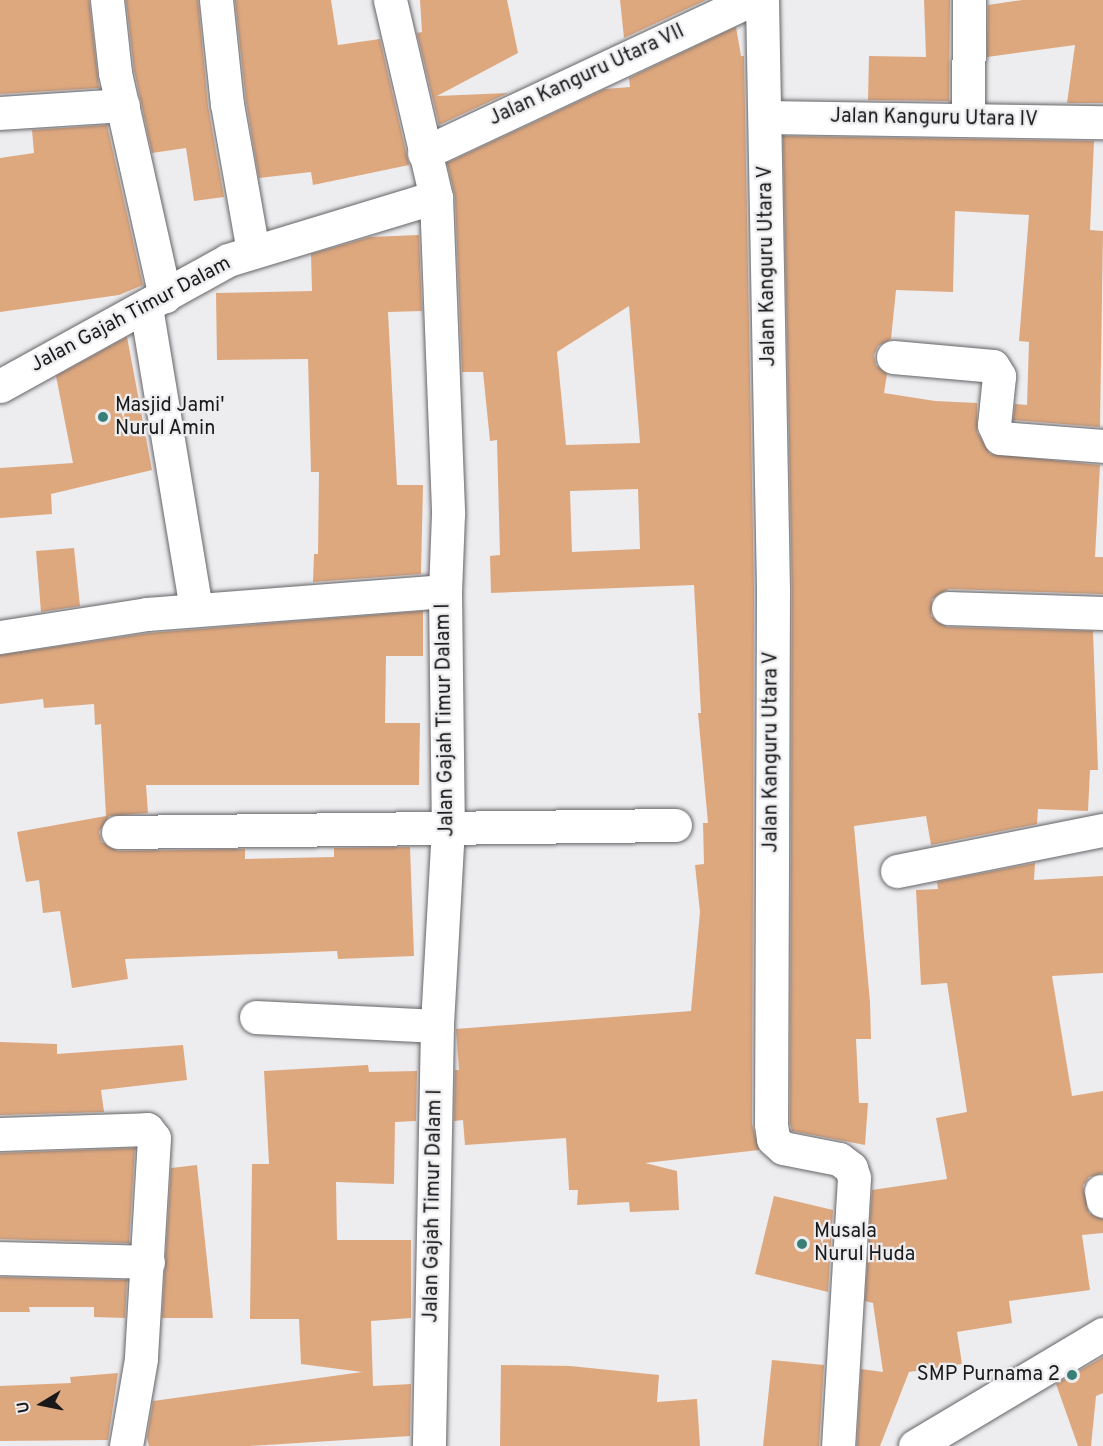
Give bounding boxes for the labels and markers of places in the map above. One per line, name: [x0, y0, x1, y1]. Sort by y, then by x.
place label: Masjid Jami' Nurul Amin: [115, 394, 224, 441]
marker: Masjid Jami' Nurul Amin: [96, 410, 110, 424]
place label: Musala Nurul Huda: [814, 1220, 915, 1267]
marker: Musala Nurul Huda: [795, 1237, 809, 1251]
place label: SMP Purnama 2: [917, 1363, 1060, 1387]
marker: SMP Purnama 2: [1065, 1368, 1079, 1382]

